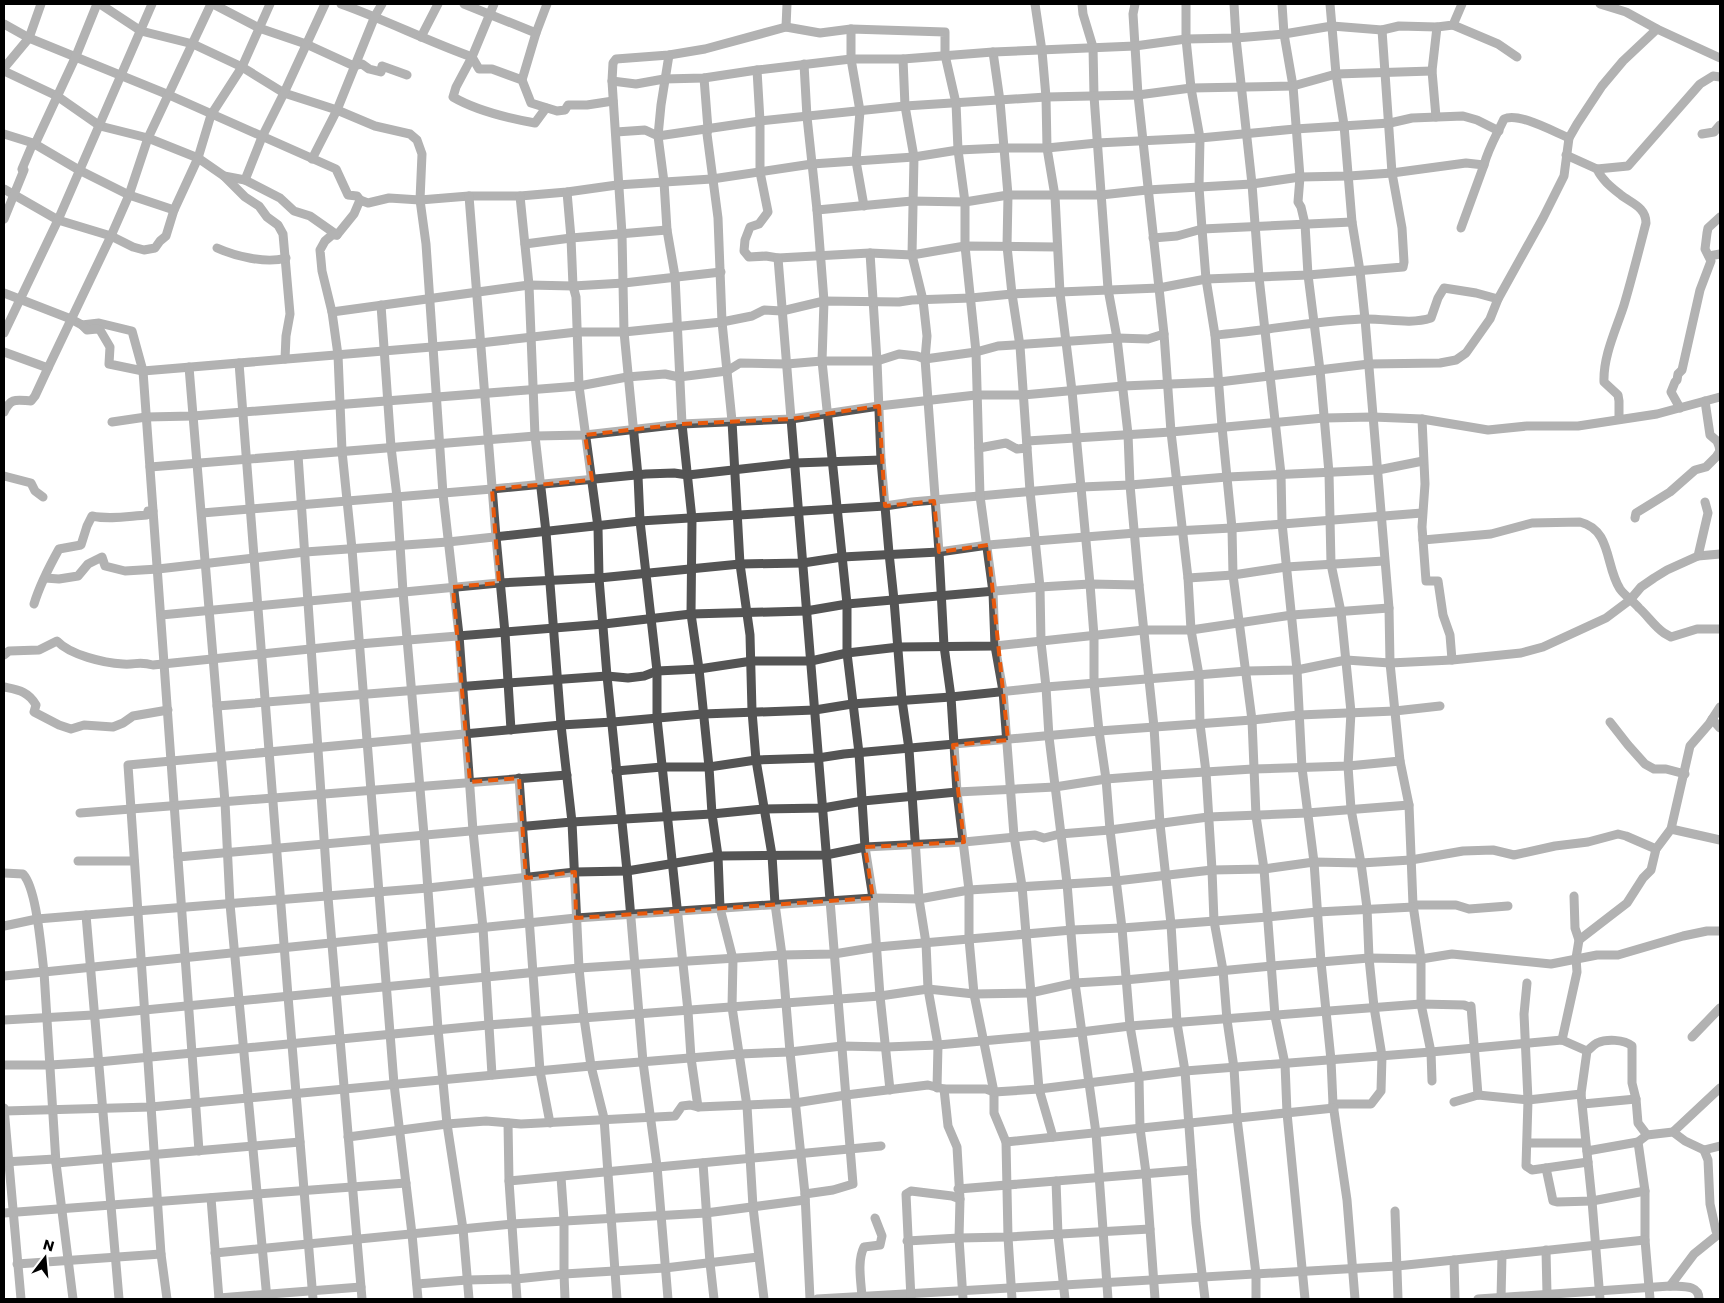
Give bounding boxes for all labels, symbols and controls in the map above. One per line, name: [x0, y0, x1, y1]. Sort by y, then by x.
north arrow: [20, 1233, 70, 1283]
text: N: [41, 1234, 56, 1257]

